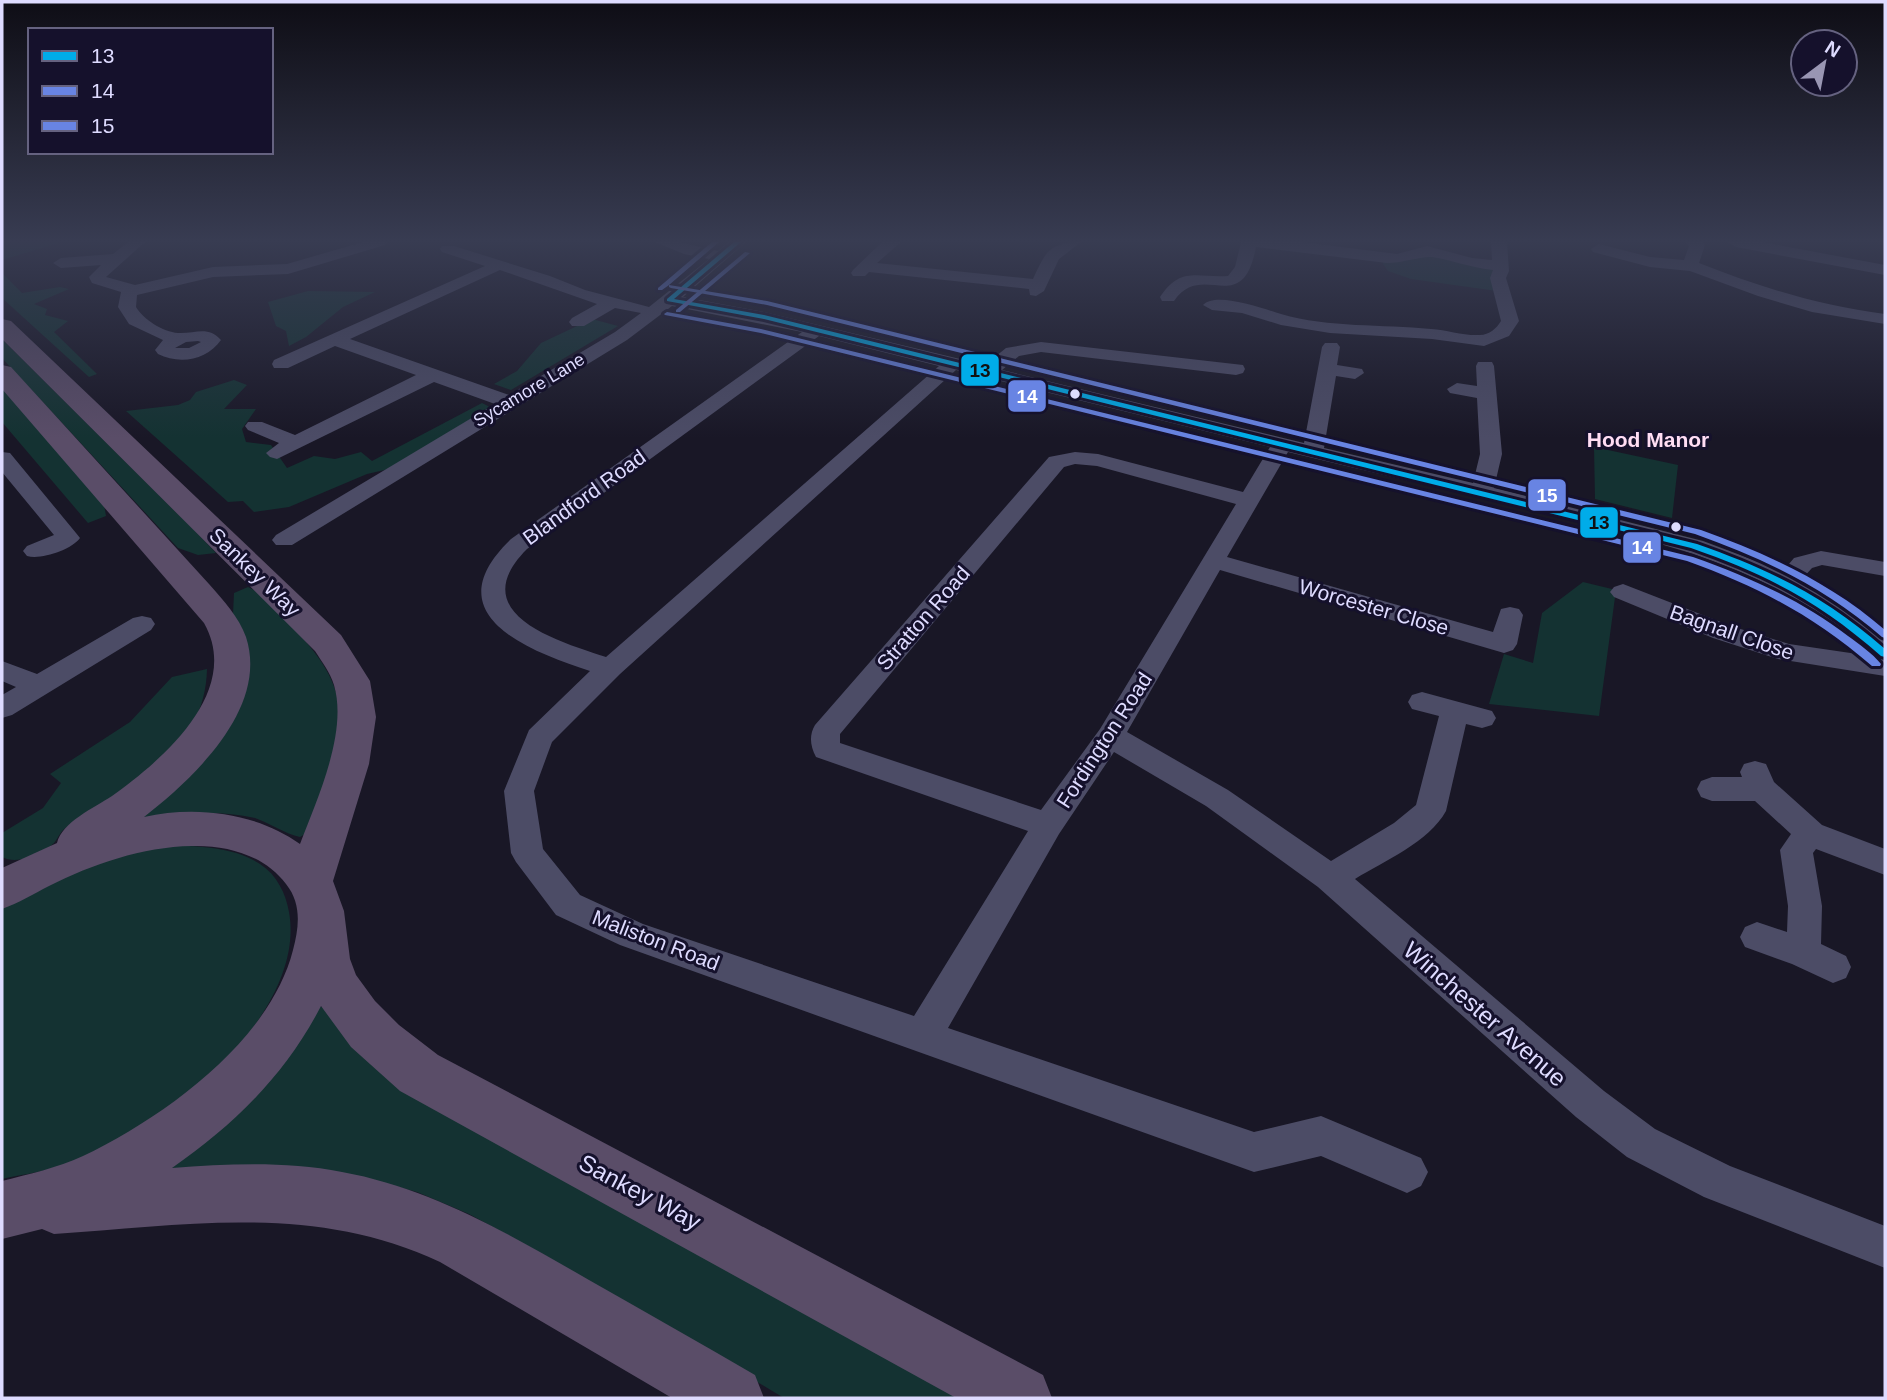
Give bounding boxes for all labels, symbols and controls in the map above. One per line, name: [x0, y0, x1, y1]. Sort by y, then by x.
legend: [28, 28, 273, 154]
north arrow: [1789, 28, 1859, 98]
text: N: [1821, 36, 1844, 62]
text: 13: [91, 44, 114, 67]
text: 14: [91, 79, 115, 102]
text: 15: [91, 114, 114, 137]
street label: Sycamore Lane: [470, 349, 588, 431]
line badge: 13: [960, 353, 1000, 387]
text: 13: [969, 360, 991, 381]
line badge: 14: [1007, 379, 1047, 413]
text: 14: [1016, 386, 1038, 407]
unlabelled marker: [1068, 387, 1082, 401]
district label: Hood Manor: [1587, 428, 1709, 451]
street label: Blandford Road: [518, 445, 650, 549]
line badge: 15: [1527, 478, 1567, 512]
text: 15: [1536, 485, 1558, 506]
line badge: 13: [1579, 506, 1619, 539]
text: 13: [1588, 512, 1610, 533]
unlabelled marker: [1669, 520, 1683, 534]
street label: Sankey Way: [205, 523, 305, 621]
line badge: 14: [1622, 531, 1662, 564]
text: 14: [1631, 537, 1653, 558]
street label: Stratton Road: [872, 562, 974, 674]
street label: Worcester Close: [1296, 575, 1452, 639]
street label: Bagnall Close: [1667, 600, 1797, 664]
street label: Fordington Road: [1052, 668, 1156, 812]
street label: Maliston Road: [589, 905, 723, 975]
street label: Winchester Avenue: [1398, 936, 1572, 1092]
street label: Sankey Way: [575, 1149, 705, 1235]

